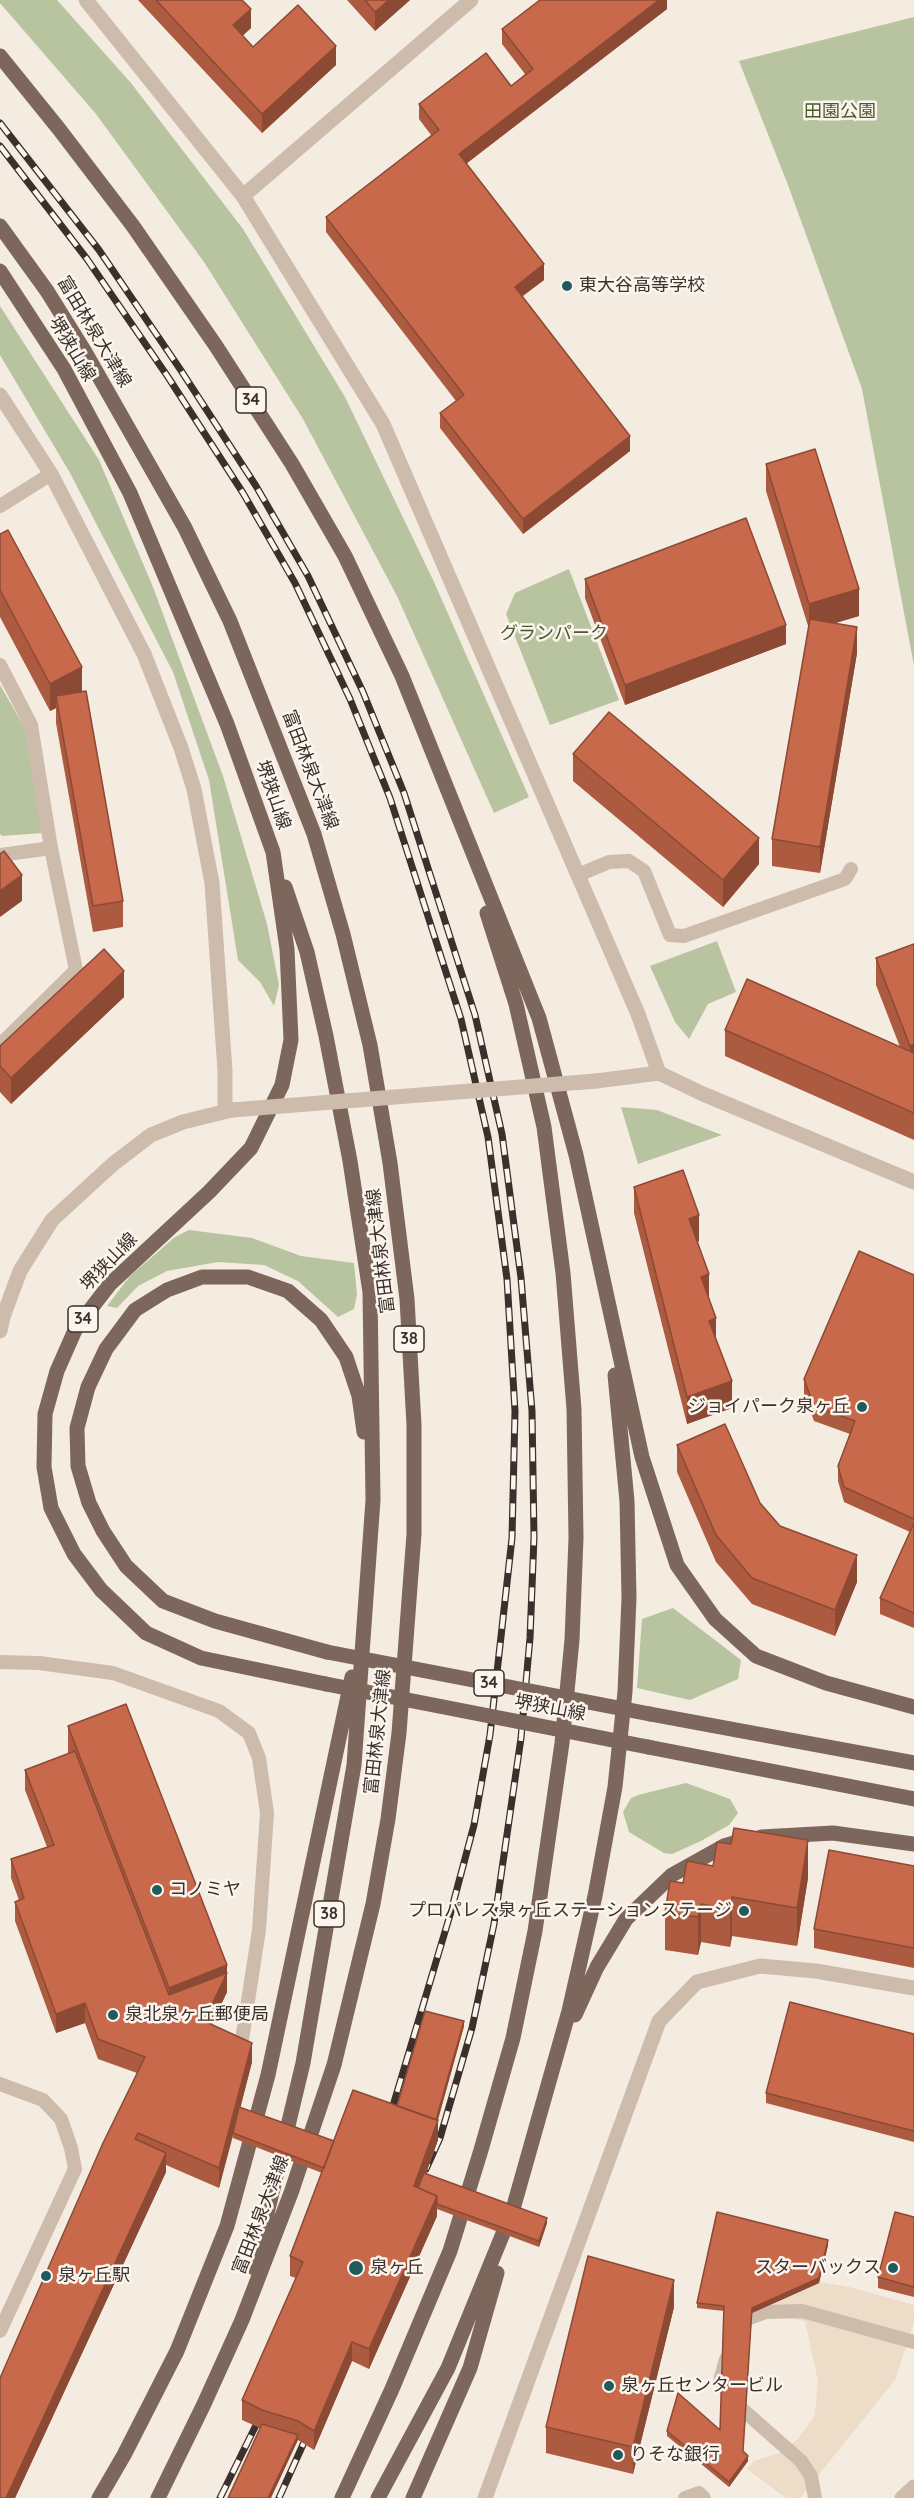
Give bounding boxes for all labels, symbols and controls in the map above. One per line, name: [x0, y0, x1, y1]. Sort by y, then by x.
park label: 田園公園: [804, 101, 876, 123]
street label: 富田林泉大津線: [52, 272, 136, 392]
place label: 東大谷高等学校: [579, 275, 705, 297]
marker: 東大谷高等学校: [560, 279, 574, 293]
street label: 堺狭山線: [44, 313, 100, 385]
road number: 34: [236, 387, 266, 413]
park label: グランパーク: [500, 623, 608, 645]
street label: 富田林泉大津線: [277, 707, 343, 833]
street label: 堺狭山線: [251, 757, 295, 833]
street label: 富田林泉大津線: [363, 1187, 399, 1315]
street label: 堺狭山線: [76, 1229, 142, 1295]
road number: 34: [68, 1306, 98, 1332]
road number: 38: [394, 1326, 424, 1352]
place label: ジョイパーク泉ヶ丘: [688, 1396, 850, 1418]
marker: ジョイパーク泉ヶ丘: [855, 1400, 869, 1414]
street label: 富田林泉大津線: [361, 1668, 395, 1796]
road number: 34: [474, 1670, 504, 1696]
street label: 堺狭山線: [513, 1691, 587, 1725]
place label: コノミヤ: [169, 1879, 241, 1901]
marker: コノミヤ: [150, 1883, 164, 1897]
place label: プロパレス泉ヶ丘ステーションステージ: [408, 1900, 732, 1922]
road number: 38: [314, 1901, 344, 1927]
marker: プロパレス泉ヶ丘ステーションステージ: [737, 1904, 751, 1918]
place label: 泉北泉ヶ丘郵便局: [125, 2004, 269, 2026]
marker: 泉北泉ヶ丘郵便局: [106, 2008, 120, 2022]
street label: 富田林泉大津線: [228, 2152, 294, 2278]
place label: 泉ヶ丘: [370, 2257, 424, 2279]
place label: スターバックス: [755, 2257, 881, 2279]
marker: 泉ヶ丘: [347, 2259, 365, 2277]
marker: スターバックス: [886, 2261, 900, 2275]
place label: 泉ヶ丘駅: [58, 2265, 130, 2287]
marker: 泉ヶ丘駅: [39, 2269, 53, 2283]
place label: 泉ヶ丘センタービル: [621, 2375, 783, 2397]
marker: 泉ヶ丘センタービル: [602, 2379, 616, 2393]
place label: りそな銀行: [630, 2444, 720, 2466]
marker: りそな銀行: [611, 2448, 625, 2462]

